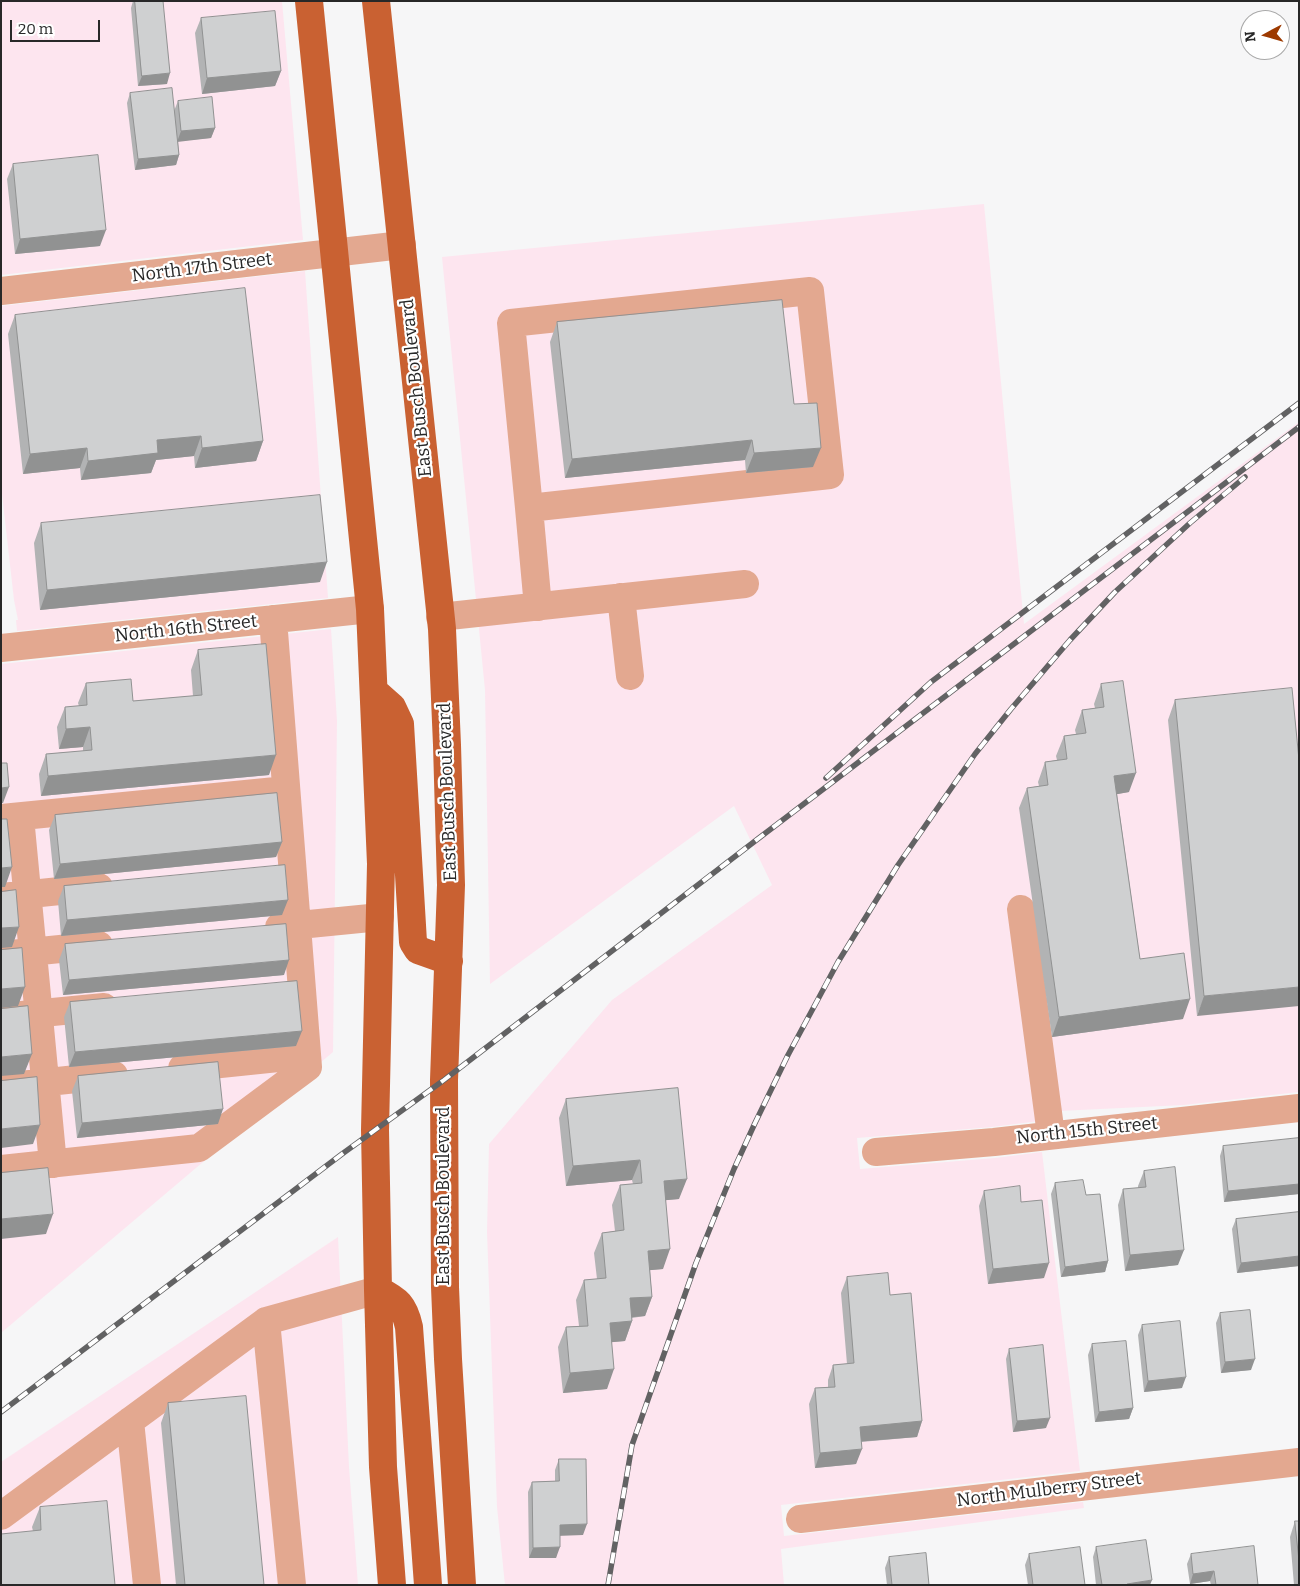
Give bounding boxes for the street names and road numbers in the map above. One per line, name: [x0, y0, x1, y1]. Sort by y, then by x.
street label: North 17th Street: [130, 249, 274, 287]
street label: East Busch Boulevard: [397, 298, 437, 478]
street label: North 16th Street: [114, 611, 258, 647]
street label: East Busch Boulevard: [434, 702, 462, 882]
street label: East Busch Boulevard: [433, 1107, 455, 1285]
street label: North 15th Street: [1015, 1113, 1159, 1149]
street label: North Mulberry Street: [955, 1468, 1143, 1512]

